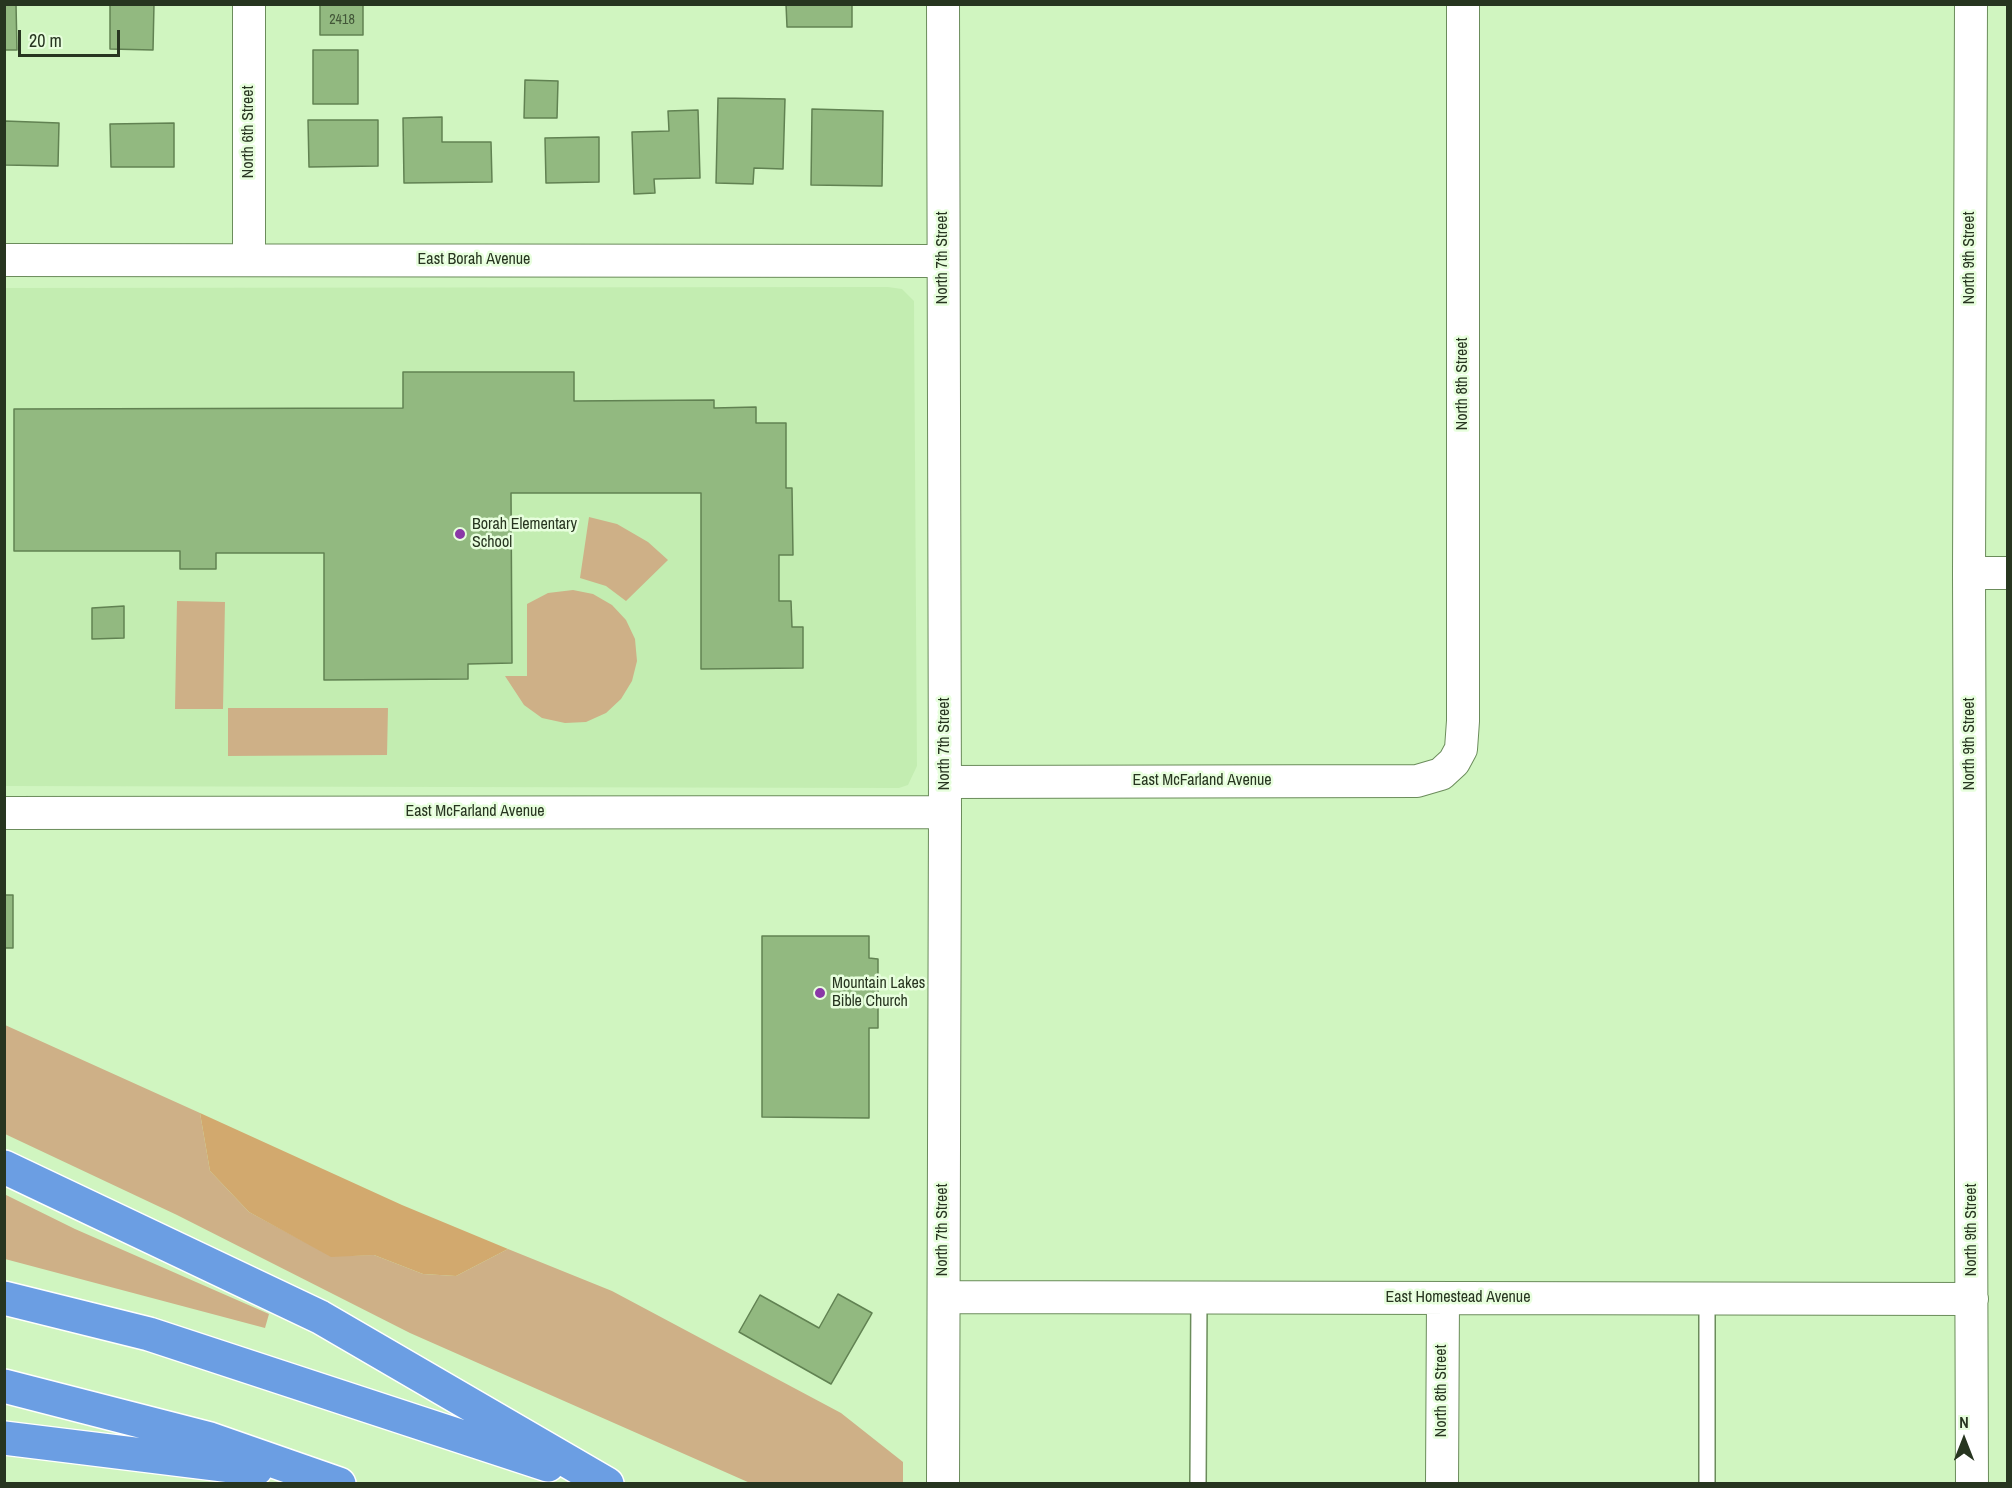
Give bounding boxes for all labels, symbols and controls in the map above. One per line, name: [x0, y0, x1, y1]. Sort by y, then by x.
house number: 2418: [329, 12, 355, 28]
scale bar: [21, 18, 123, 56]
text: 20 m: [29, 28, 62, 53]
street label: North 6th Street: [239, 86, 259, 178]
street label: North 7th Street: [933, 212, 953, 304]
street label: North 9th Street: [1960, 212, 1980, 304]
street label: East Borah Avenue: [418, 250, 530, 270]
street label: North 8th Street: [1453, 338, 1473, 430]
place label: Borah Elementary School: [472, 515, 577, 553]
marker: Borah Elementary School: [453, 527, 467, 541]
street label: North 7th Street: [935, 698, 955, 790]
street label: North 9th Street: [1960, 698, 1980, 790]
street label: East McFarland Avenue: [1132, 771, 1272, 791]
street label: East McFarland Avenue: [405, 802, 545, 822]
place label: Mountain Lakes Bible Church: [832, 974, 925, 1012]
marker: Mountain Lakes Bible Church: [813, 986, 827, 1000]
street label: North 7th Street: [933, 1184, 953, 1276]
street label: North 9th Street: [1962, 1184, 1982, 1276]
street label: East Homestead Avenue: [1386, 1288, 1530, 1308]
street label: North 8th Street: [1432, 1345, 1452, 1437]
north arrow: [1934, 1410, 1994, 1470]
text: N: [1959, 1411, 1969, 1433]

